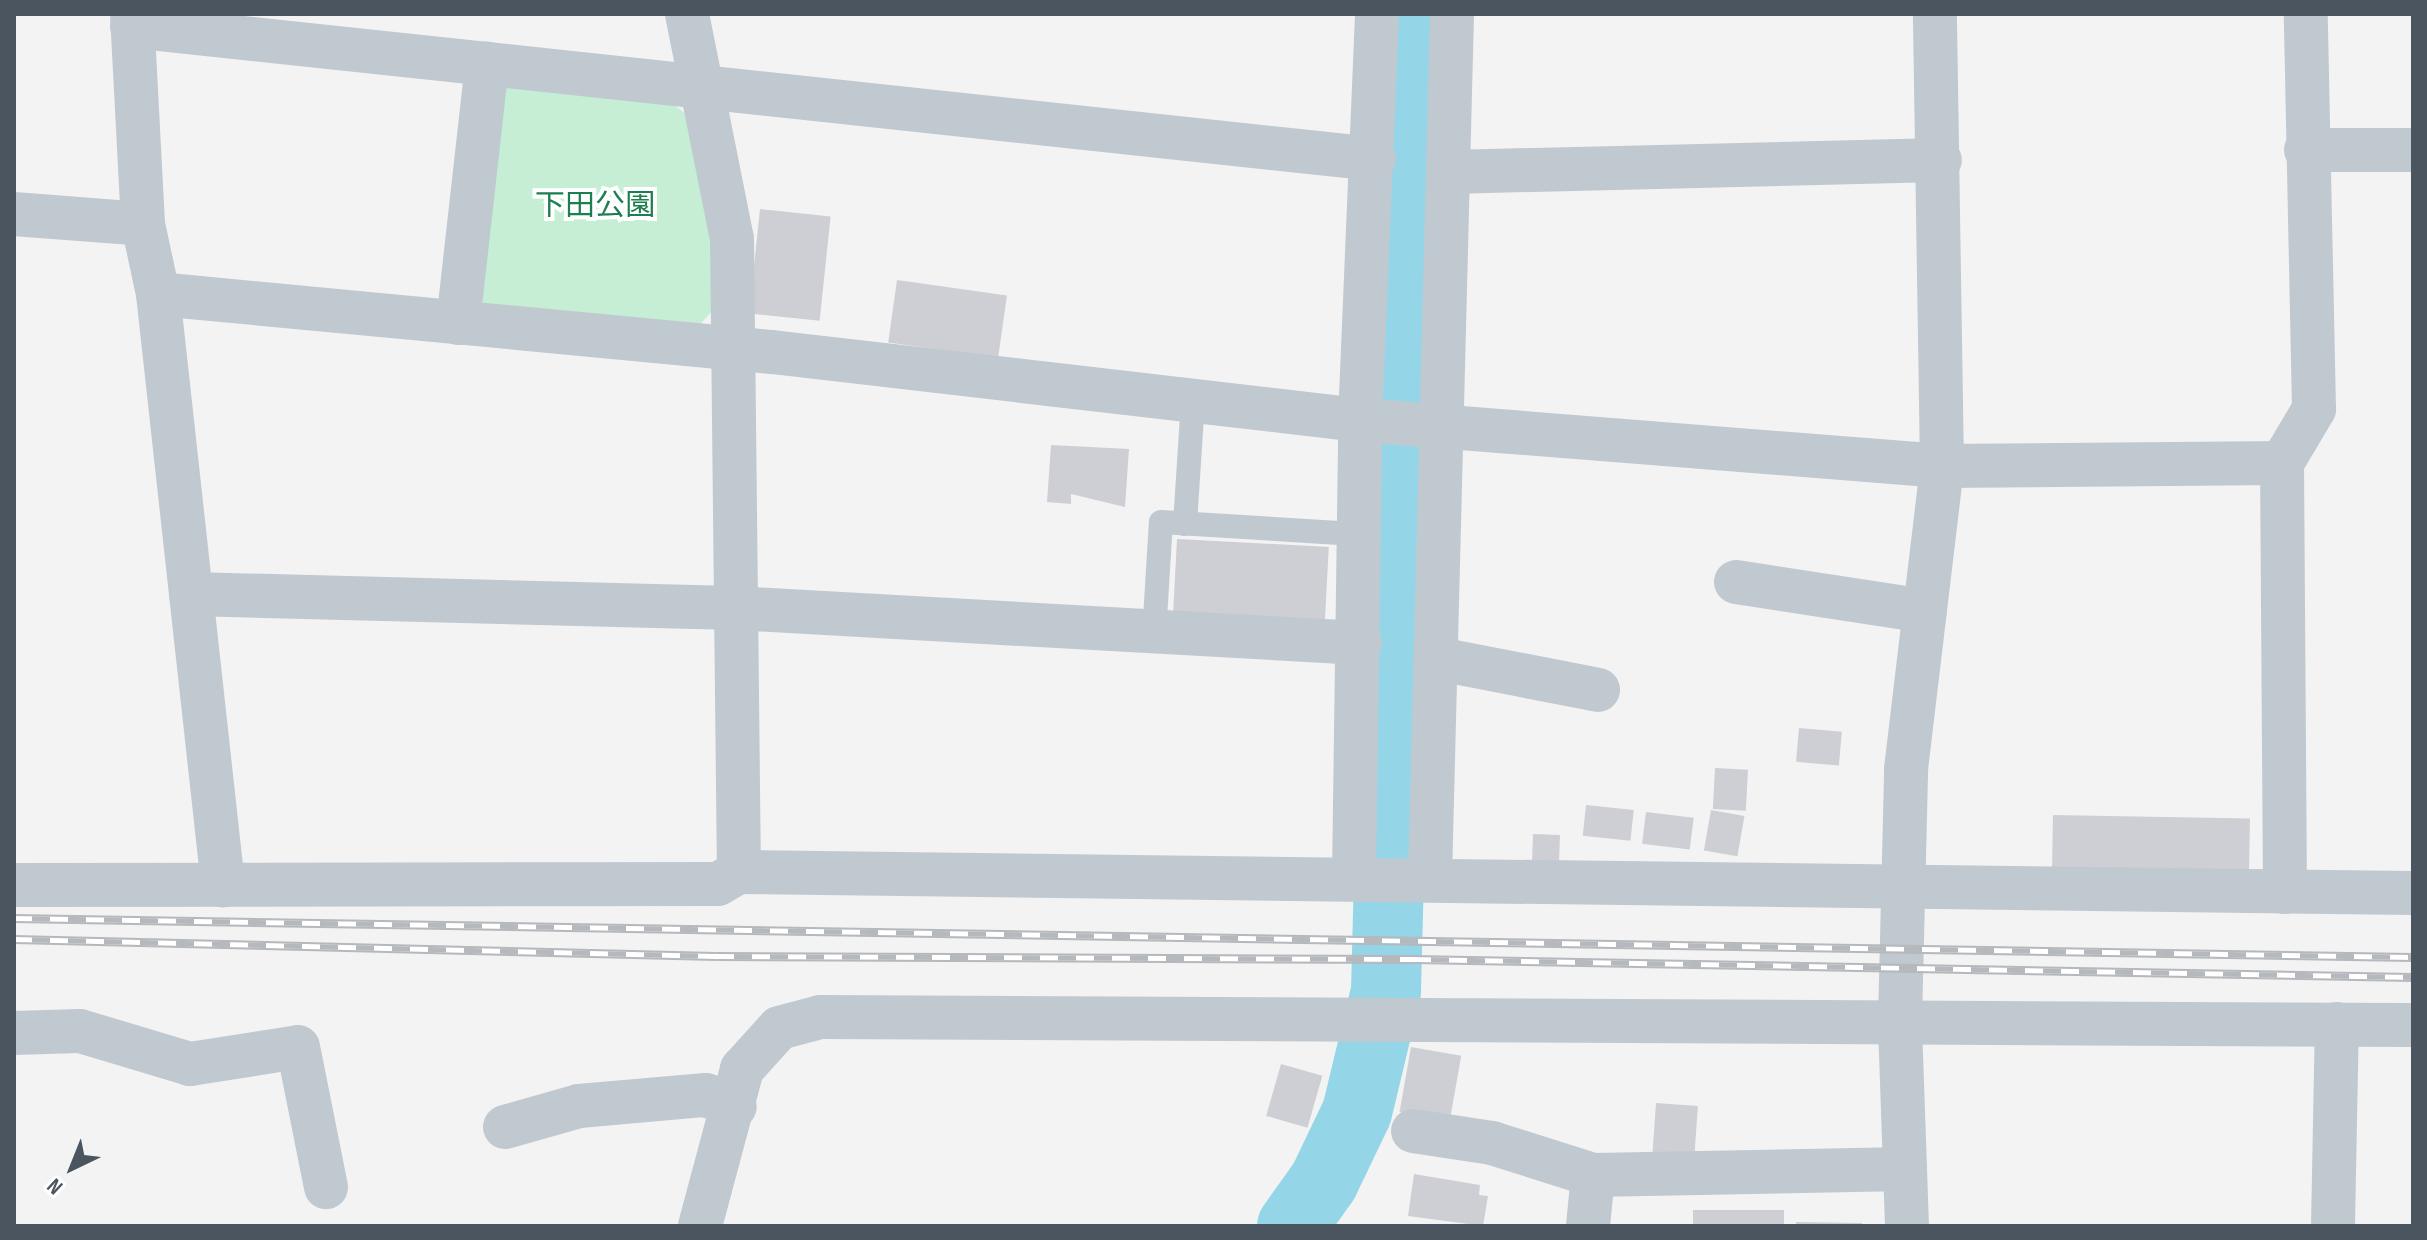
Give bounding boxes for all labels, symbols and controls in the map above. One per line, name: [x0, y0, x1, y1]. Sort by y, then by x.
park label: 下田公園: [535, 188, 655, 224]
north arrow: [32, 1128, 112, 1208]
text: N: [42, 1172, 69, 1200]

